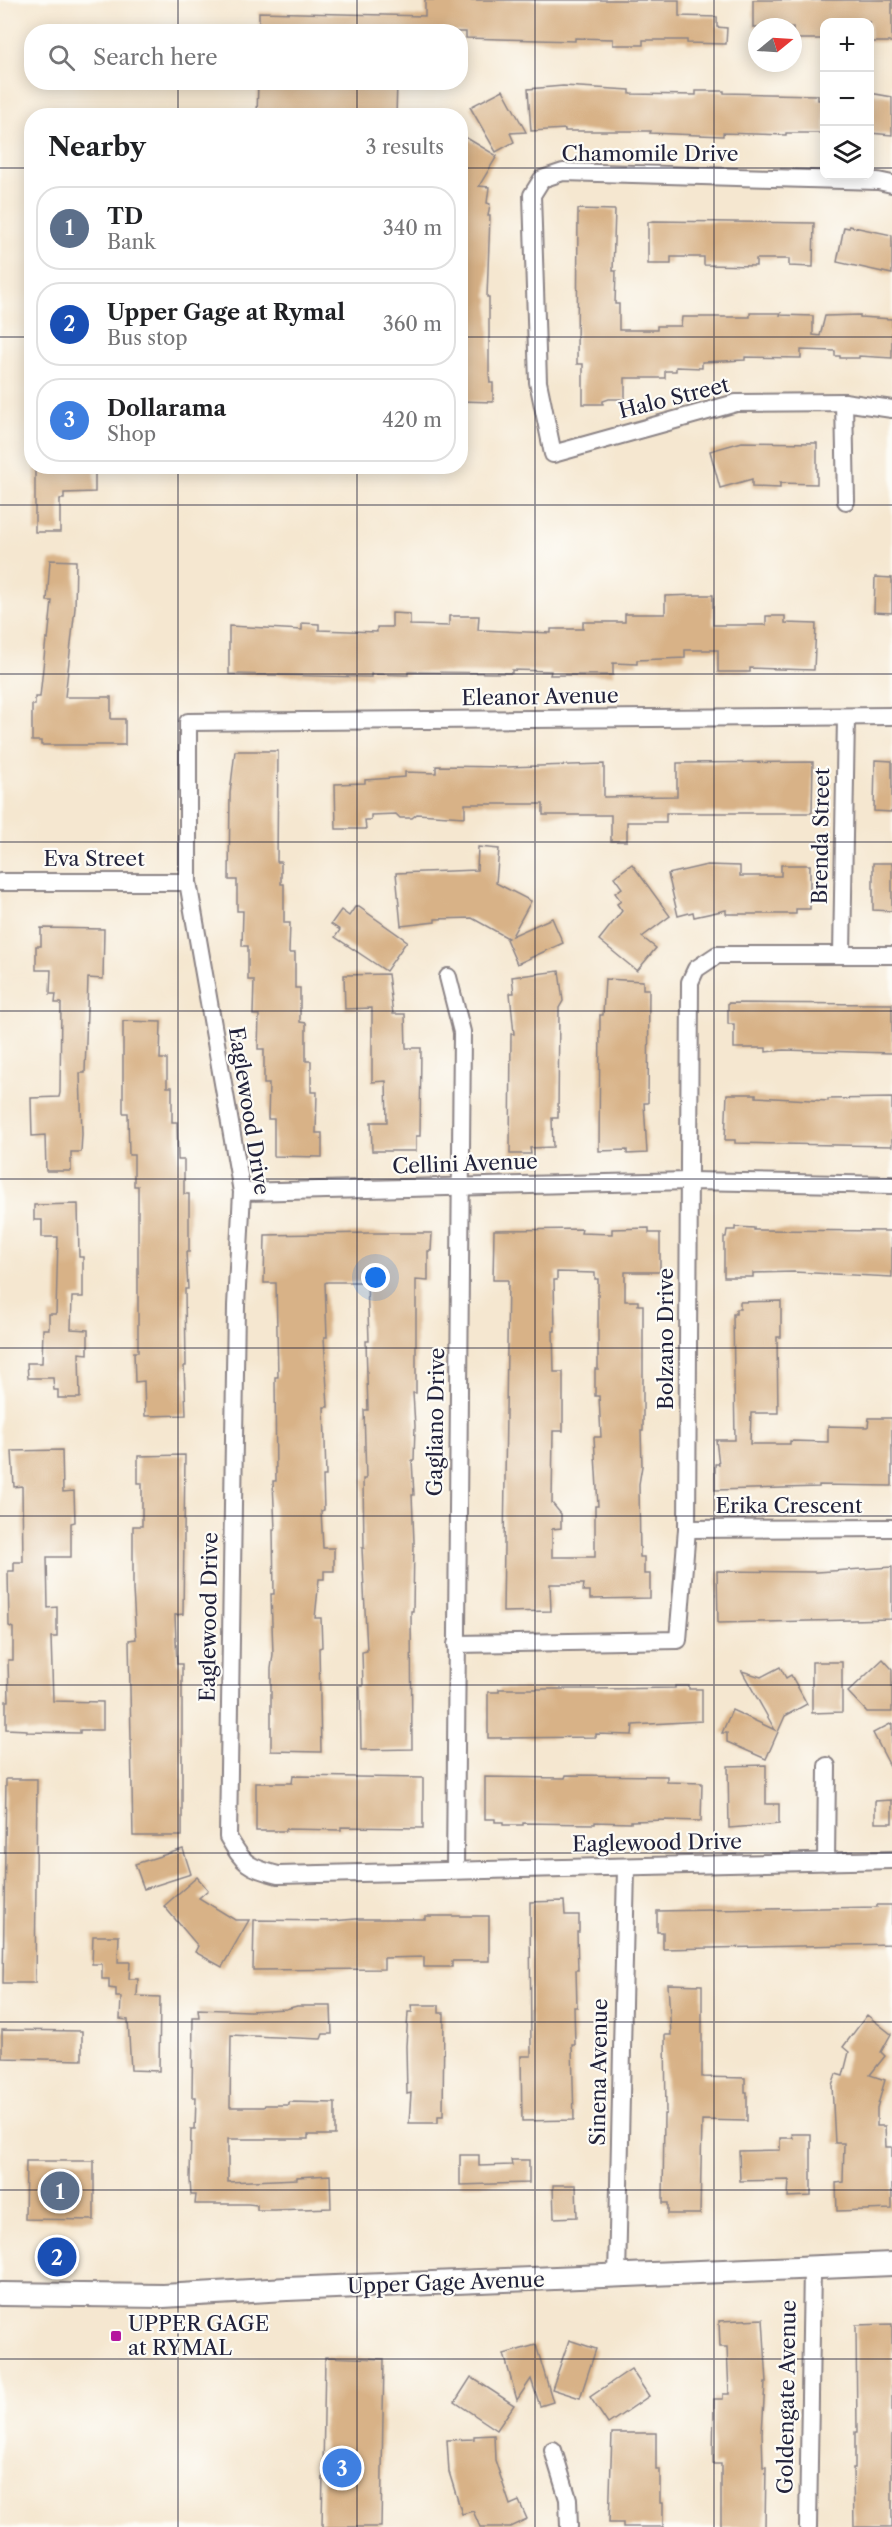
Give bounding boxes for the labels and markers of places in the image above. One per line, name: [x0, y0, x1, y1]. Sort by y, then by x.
pin: 1: [40, 2168, 80, 2214]
pin: 2: [38, 2234, 76, 2280]
place label: UPPER GAGE at RYMAL: [128, 2311, 269, 2360]
marker: UPPER GAGE at RYMAL: [109, 2329, 123, 2343]
pin: 3: [322, 2446, 362, 2490]

